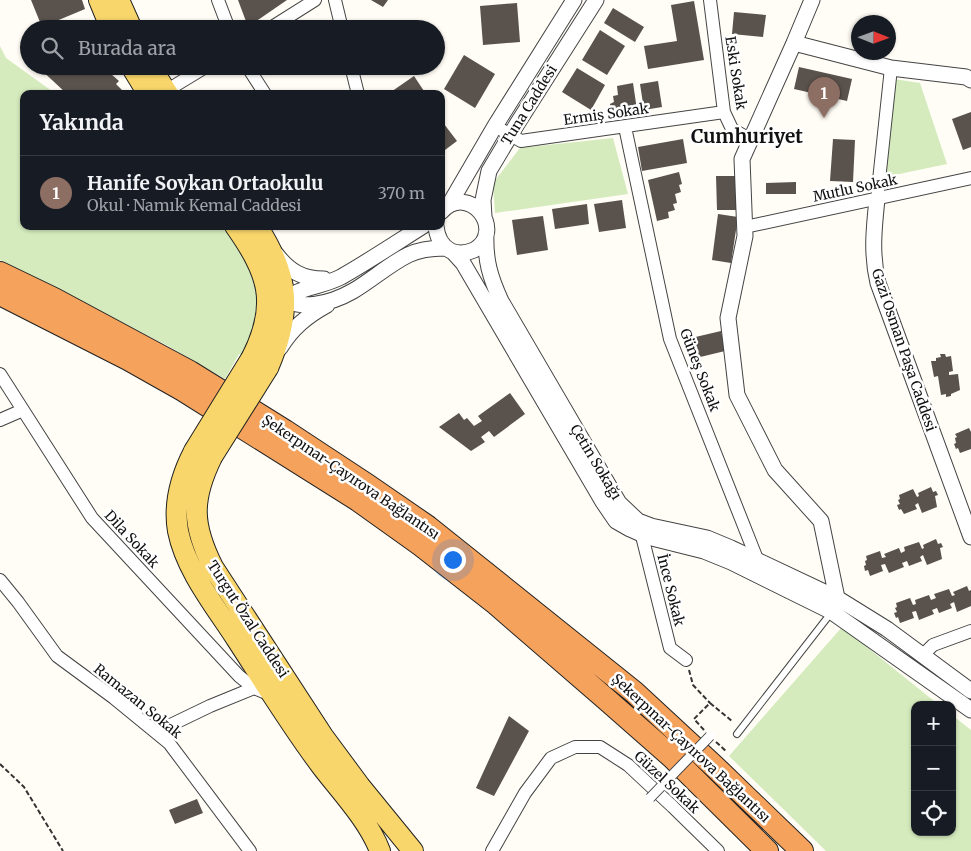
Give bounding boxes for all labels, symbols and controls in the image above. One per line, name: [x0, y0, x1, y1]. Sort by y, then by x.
north arrow: [851, 15, 896, 60]
search box: [20, 20, 445, 75]
icon: search: [38, 34, 66, 62]
street label: Eski Sokak: [721, 35, 751, 111]
text: Burada ara: [78, 36, 176, 60]
street label: Tuna Caddesi: [497, 61, 561, 148]
pin: 1: [808, 77, 840, 118]
street label: Ermiş Sokak: [562, 99, 650, 129]
text: Yakında: [40, 109, 124, 136]
district label: Cumhuriyet: [691, 124, 803, 148]
street label: Mutlu Sokak: [811, 170, 899, 206]
text: Hanife Soykan Ortaokulu: [87, 171, 324, 195]
text: 1: [52, 183, 60, 203]
text: 370 m: [378, 183, 425, 203]
text: Okul · Namık Kemal Caddesi: [87, 195, 301, 215]
street label: Gazi Osman Paşa Caddesi: [868, 266, 940, 434]
street label: Güneş Sokak: [676, 326, 724, 414]
street label: Şekerpınar-Çayırova Bağlantısı: [259, 411, 444, 544]
street label: Çetin Sokağı: [566, 421, 626, 503]
street label: Dila Sokak: [101, 507, 163, 572]
your location: [440, 547, 466, 573]
street label: İnce Sokak: [653, 552, 689, 628]
street label: Turgut Özal Caddesi: [203, 557, 293, 681]
street label: Ramazan Sokak: [90, 660, 186, 742]
street label: Şekerpınar-Çayırova Bağlantısı: [608, 670, 774, 827]
map controls: [911, 701, 956, 836]
button: +: [911, 701, 956, 746]
button: −: [911, 746, 956, 791]
street label: Güzel Sokak: [630, 747, 704, 817]
button: locate: [911, 791, 956, 836]

